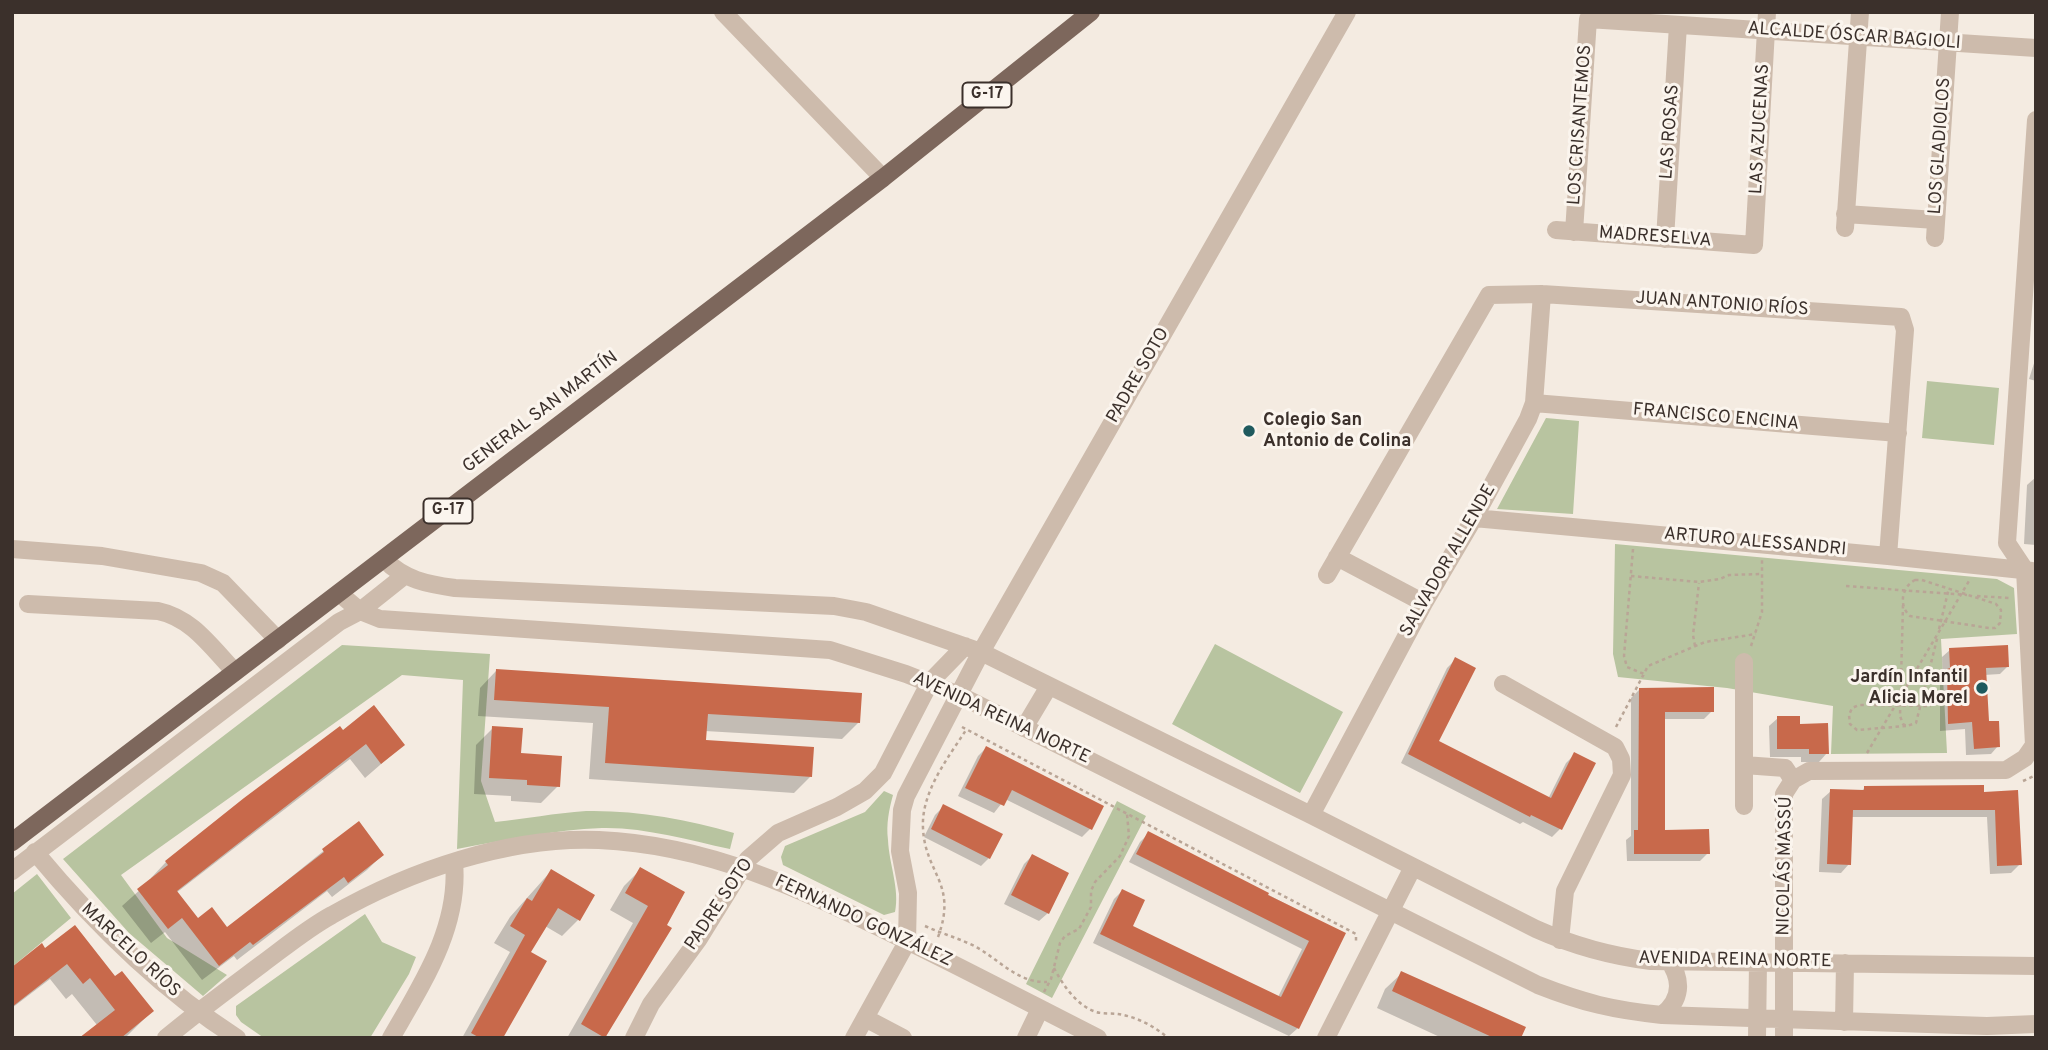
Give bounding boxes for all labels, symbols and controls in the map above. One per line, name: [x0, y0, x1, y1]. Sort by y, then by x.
street label: ALCALDE ÓSCAR BAGIOLI: [1747, 19, 1961, 55]
street label: LOS CRISANTEMOS: [1565, 44, 1597, 206]
street label: LAS AZUCENAS: [1747, 63, 1775, 195]
street label: LOS GLADIOLOS: [1925, 77, 1957, 215]
road number: G-17: [962, 82, 1012, 108]
street label: LAS ROSAS: [1657, 84, 1685, 180]
street label: MADRESELVA: [1598, 223, 1712, 253]
street label: JUAN ANTONIO RÍOS: [1635, 288, 1809, 322]
street label: PADRE SOTO: [1103, 325, 1175, 427]
street label: GENERAL SAN MARTÍN: [459, 348, 623, 478]
street label: FRANCISCO ENCINA: [1632, 400, 1800, 436]
place label: Colegio San Antonio de Colina: [1263, 410, 1411, 452]
marker: Colegio San Antonio de Colina: [1241, 423, 1257, 439]
street label: SALVADOR ALLENDE: [1397, 481, 1501, 641]
road number: G-17: [424, 498, 472, 524]
street label: ARTURO ALESSANDRI: [1663, 524, 1847, 562]
place label: Jardín Infantil Alicia Morel: [1850, 667, 1968, 710]
street label: AVENIDA REINA NORTE: [909, 668, 1093, 770]
marker: Jardín Infantil Alicia Morel: [1974, 680, 1990, 696]
street label: NICOLÁS MASSÚ: [1774, 796, 1798, 936]
street label: PADRE SOTO: [681, 855, 759, 955]
street label: FERNANDO GONZÁLEZ: [771, 871, 955, 973]
street label: MARCELO RÍOS: [76, 899, 184, 1003]
street label: AVENIDA REINA NORTE: [1638, 949, 1832, 973]

